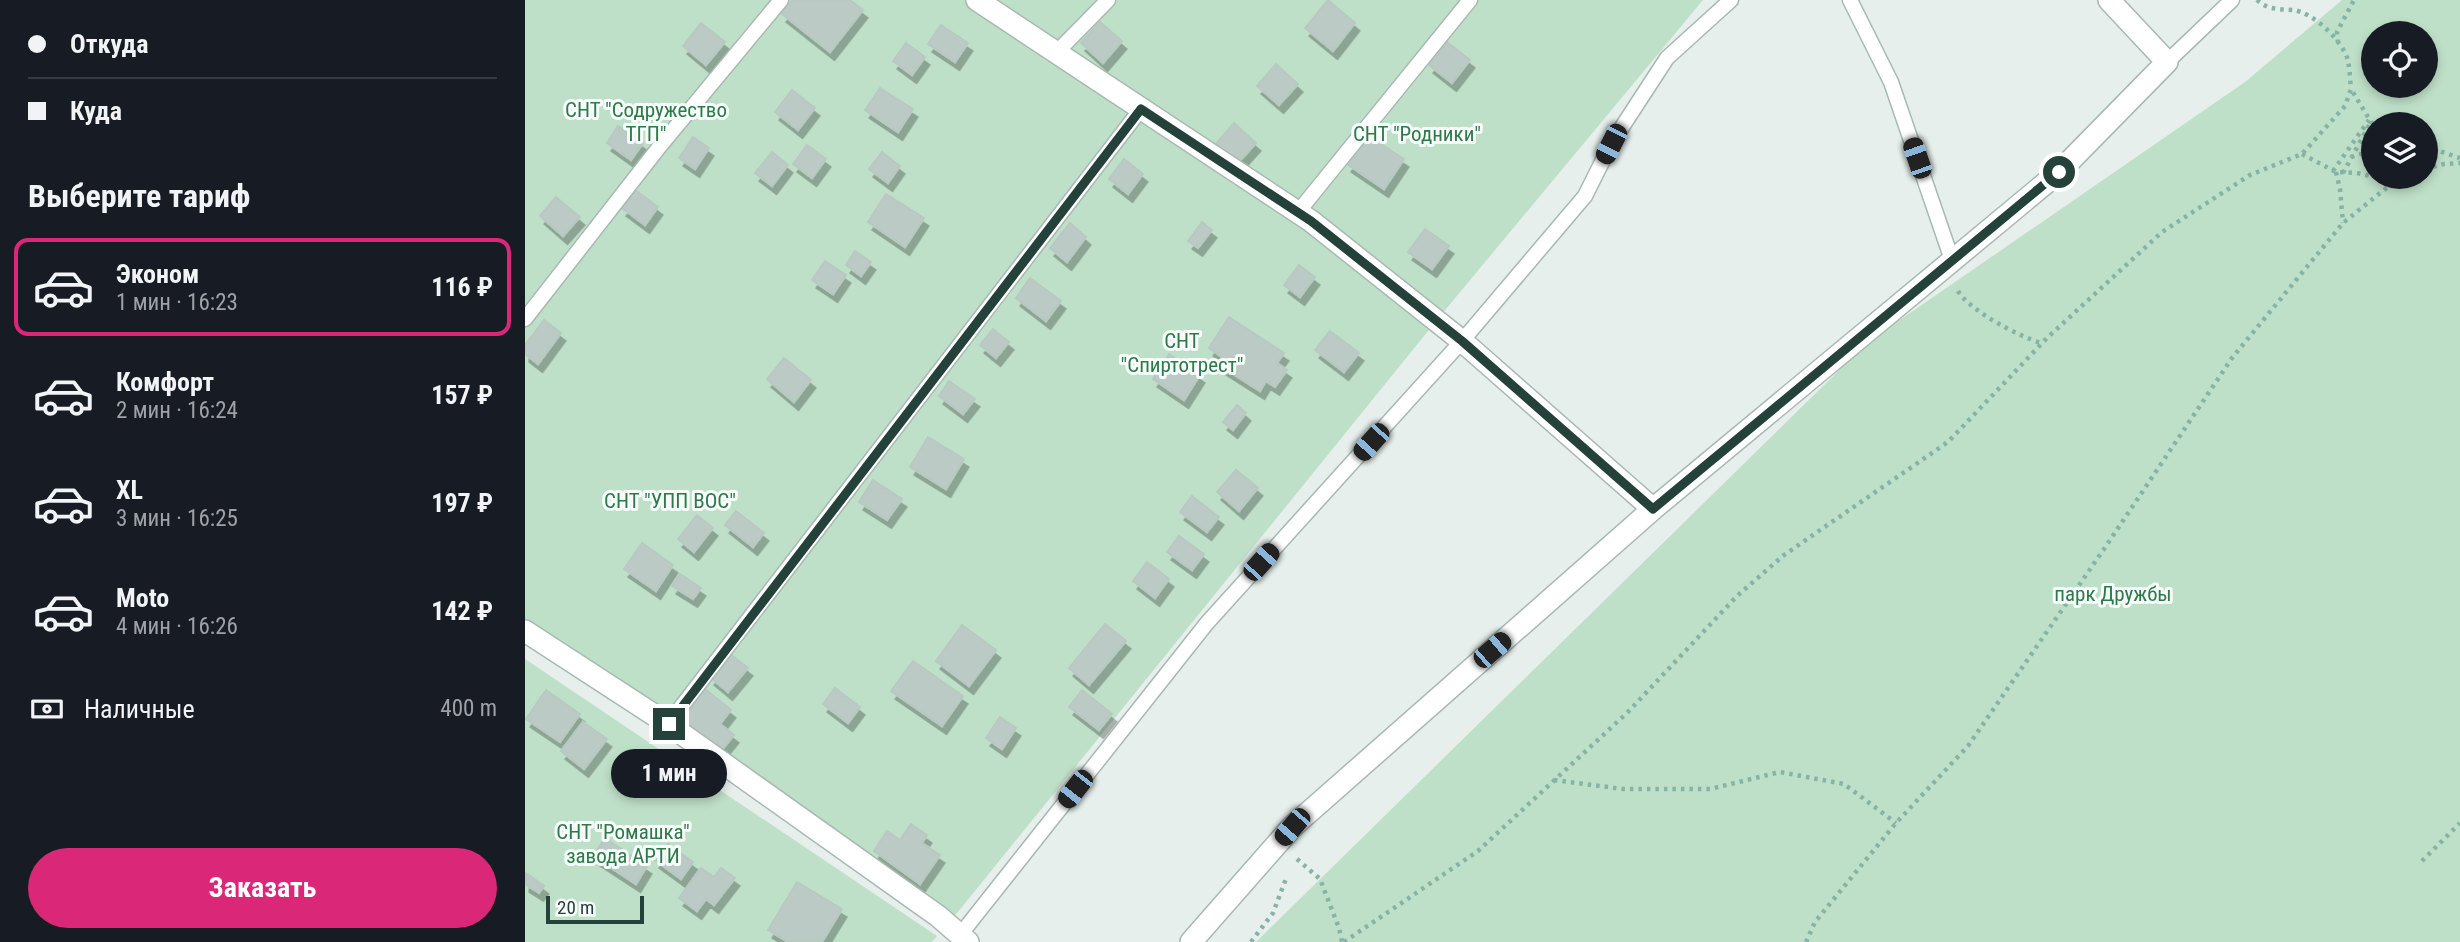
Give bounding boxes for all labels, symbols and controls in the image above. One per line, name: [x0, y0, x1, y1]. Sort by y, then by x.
map controls: [2361, 21, 2438, 189]
button: locate: [2361, 21, 2438, 98]
text: Откуда: [70, 29, 148, 59]
text: Куда: [70, 96, 122, 126]
park label: СНТ "Содружество ТГП": [565, 98, 727, 146]
button: layers: [2361, 112, 2438, 189]
car: [1593, 121, 1630, 167]
park label: СНТ "Родники": [1353, 122, 1481, 146]
car: [1901, 135, 1934, 181]
route start: [2043, 156, 2075, 188]
text: Выберите тариф: [28, 177, 250, 215]
icon: car: [32, 256, 95, 319]
text: Эконом: [116, 259, 199, 289]
text: 116 ₽: [431, 272, 493, 302]
text: 1 мин · 16:23: [116, 289, 238, 316]
park label: СНТ "Спиртотрест": [1121, 329, 1244, 377]
icon: car: [32, 364, 95, 427]
text: Комфорт: [116, 367, 214, 397]
text: 157 ₽: [431, 380, 493, 410]
text: 2 мин · 16:24: [116, 397, 238, 424]
car: [1350, 419, 1393, 465]
icon: car: [32, 472, 95, 535]
text: XL: [116, 475, 143, 505]
text: 197 ₽: [431, 488, 493, 518]
park label: СНТ "УПП ВОС": [604, 489, 736, 513]
text: 3 мин · 16:25: [116, 505, 238, 532]
car: [1240, 539, 1283, 585]
icon: car: [32, 580, 95, 643]
park label: парк Дружбы: [2054, 582, 2172, 606]
text: Moto: [116, 583, 169, 613]
text: 142 ₽: [431, 596, 493, 626]
text: 4 мин · 16:26: [116, 613, 238, 640]
car: [1470, 628, 1515, 672]
icon: cash: [28, 690, 66, 728]
text: Наличные: [84, 694, 195, 724]
text: 400 m: [440, 695, 497, 722]
route end: [653, 708, 685, 740]
callout: 1 мин: [611, 748, 727, 798]
text: 1 мин: [641, 760, 697, 787]
car: [1054, 766, 1097, 812]
car: [1271, 804, 1314, 850]
park label: СНТ "Ромашка" завода АРТИ: [556, 820, 690, 868]
button: Заказать: [28, 848, 497, 928]
scale bar: [546, 893, 644, 925]
text: 20 m: [557, 896, 594, 919]

